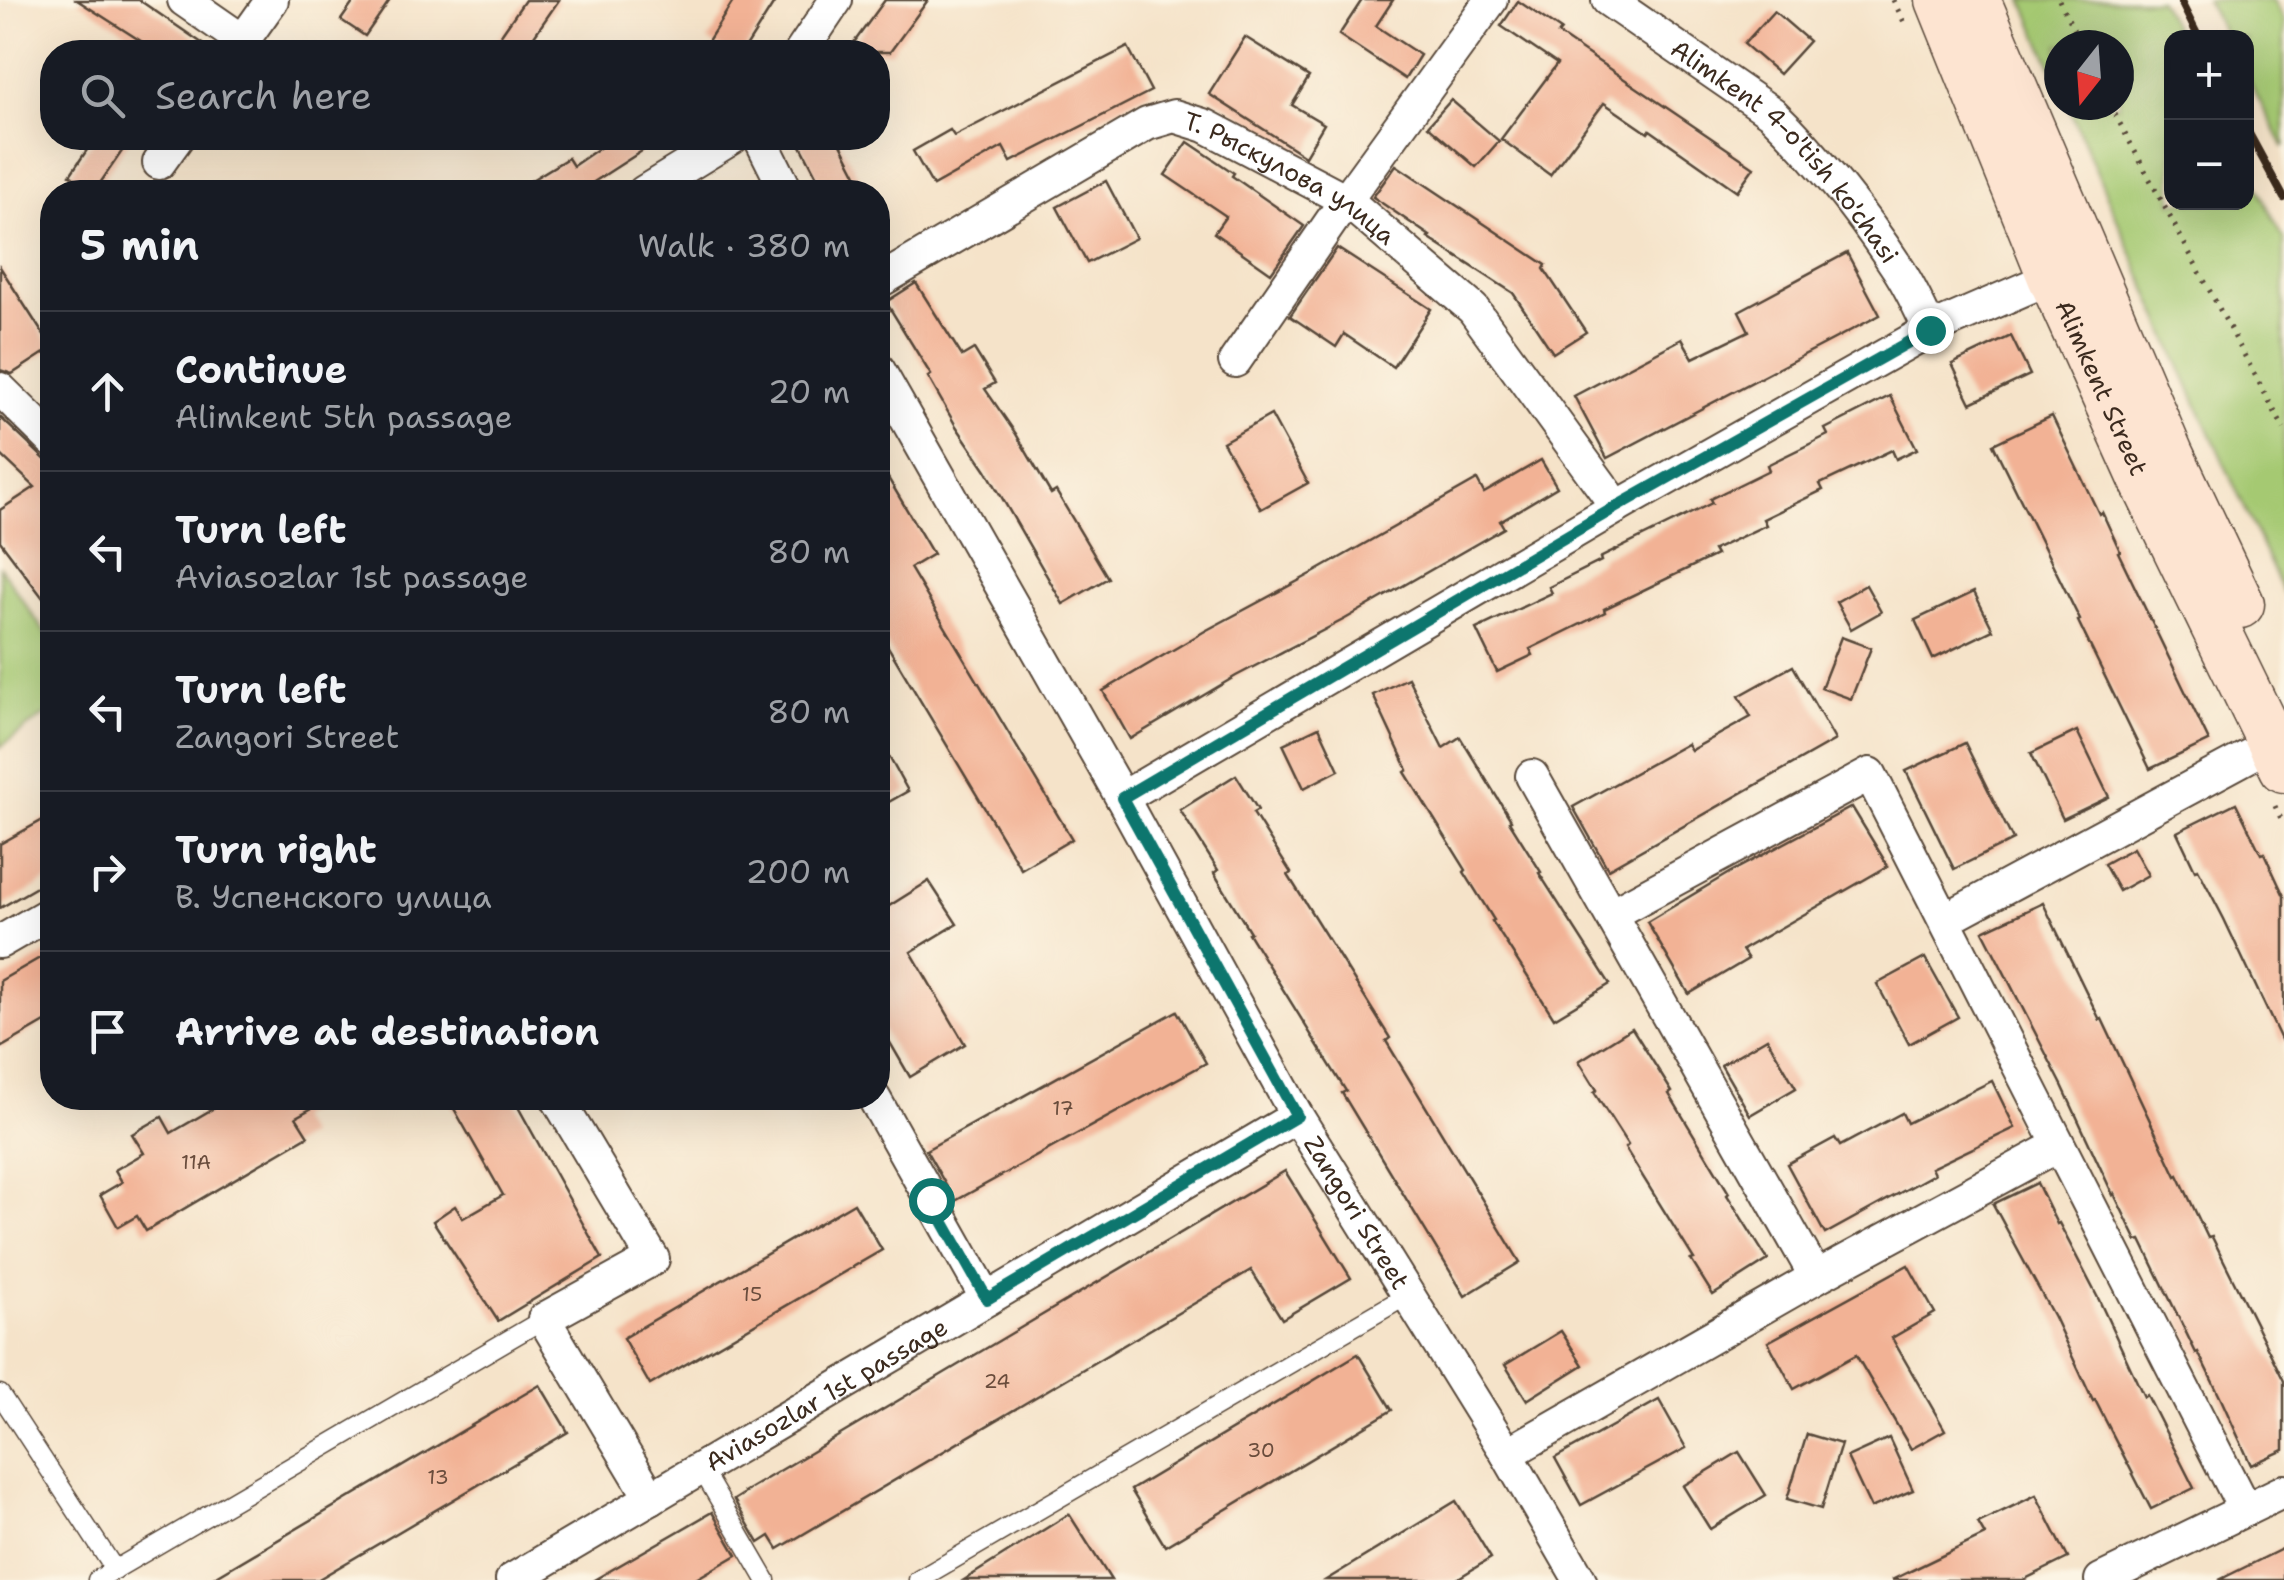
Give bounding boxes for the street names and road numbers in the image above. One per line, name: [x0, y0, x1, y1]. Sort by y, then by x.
street label: Alimkent 4-o'tish ko'chasi: [1664, 31, 1907, 270]
street label: Т. Рыскулова улица: [1180, 103, 1403, 253]
street label: Alimkent Street: [2047, 294, 2156, 481]
street label: Zangori Street: [1296, 1129, 1418, 1296]
street label: Aviasozlar 1st passage: [699, 1309, 954, 1479]

